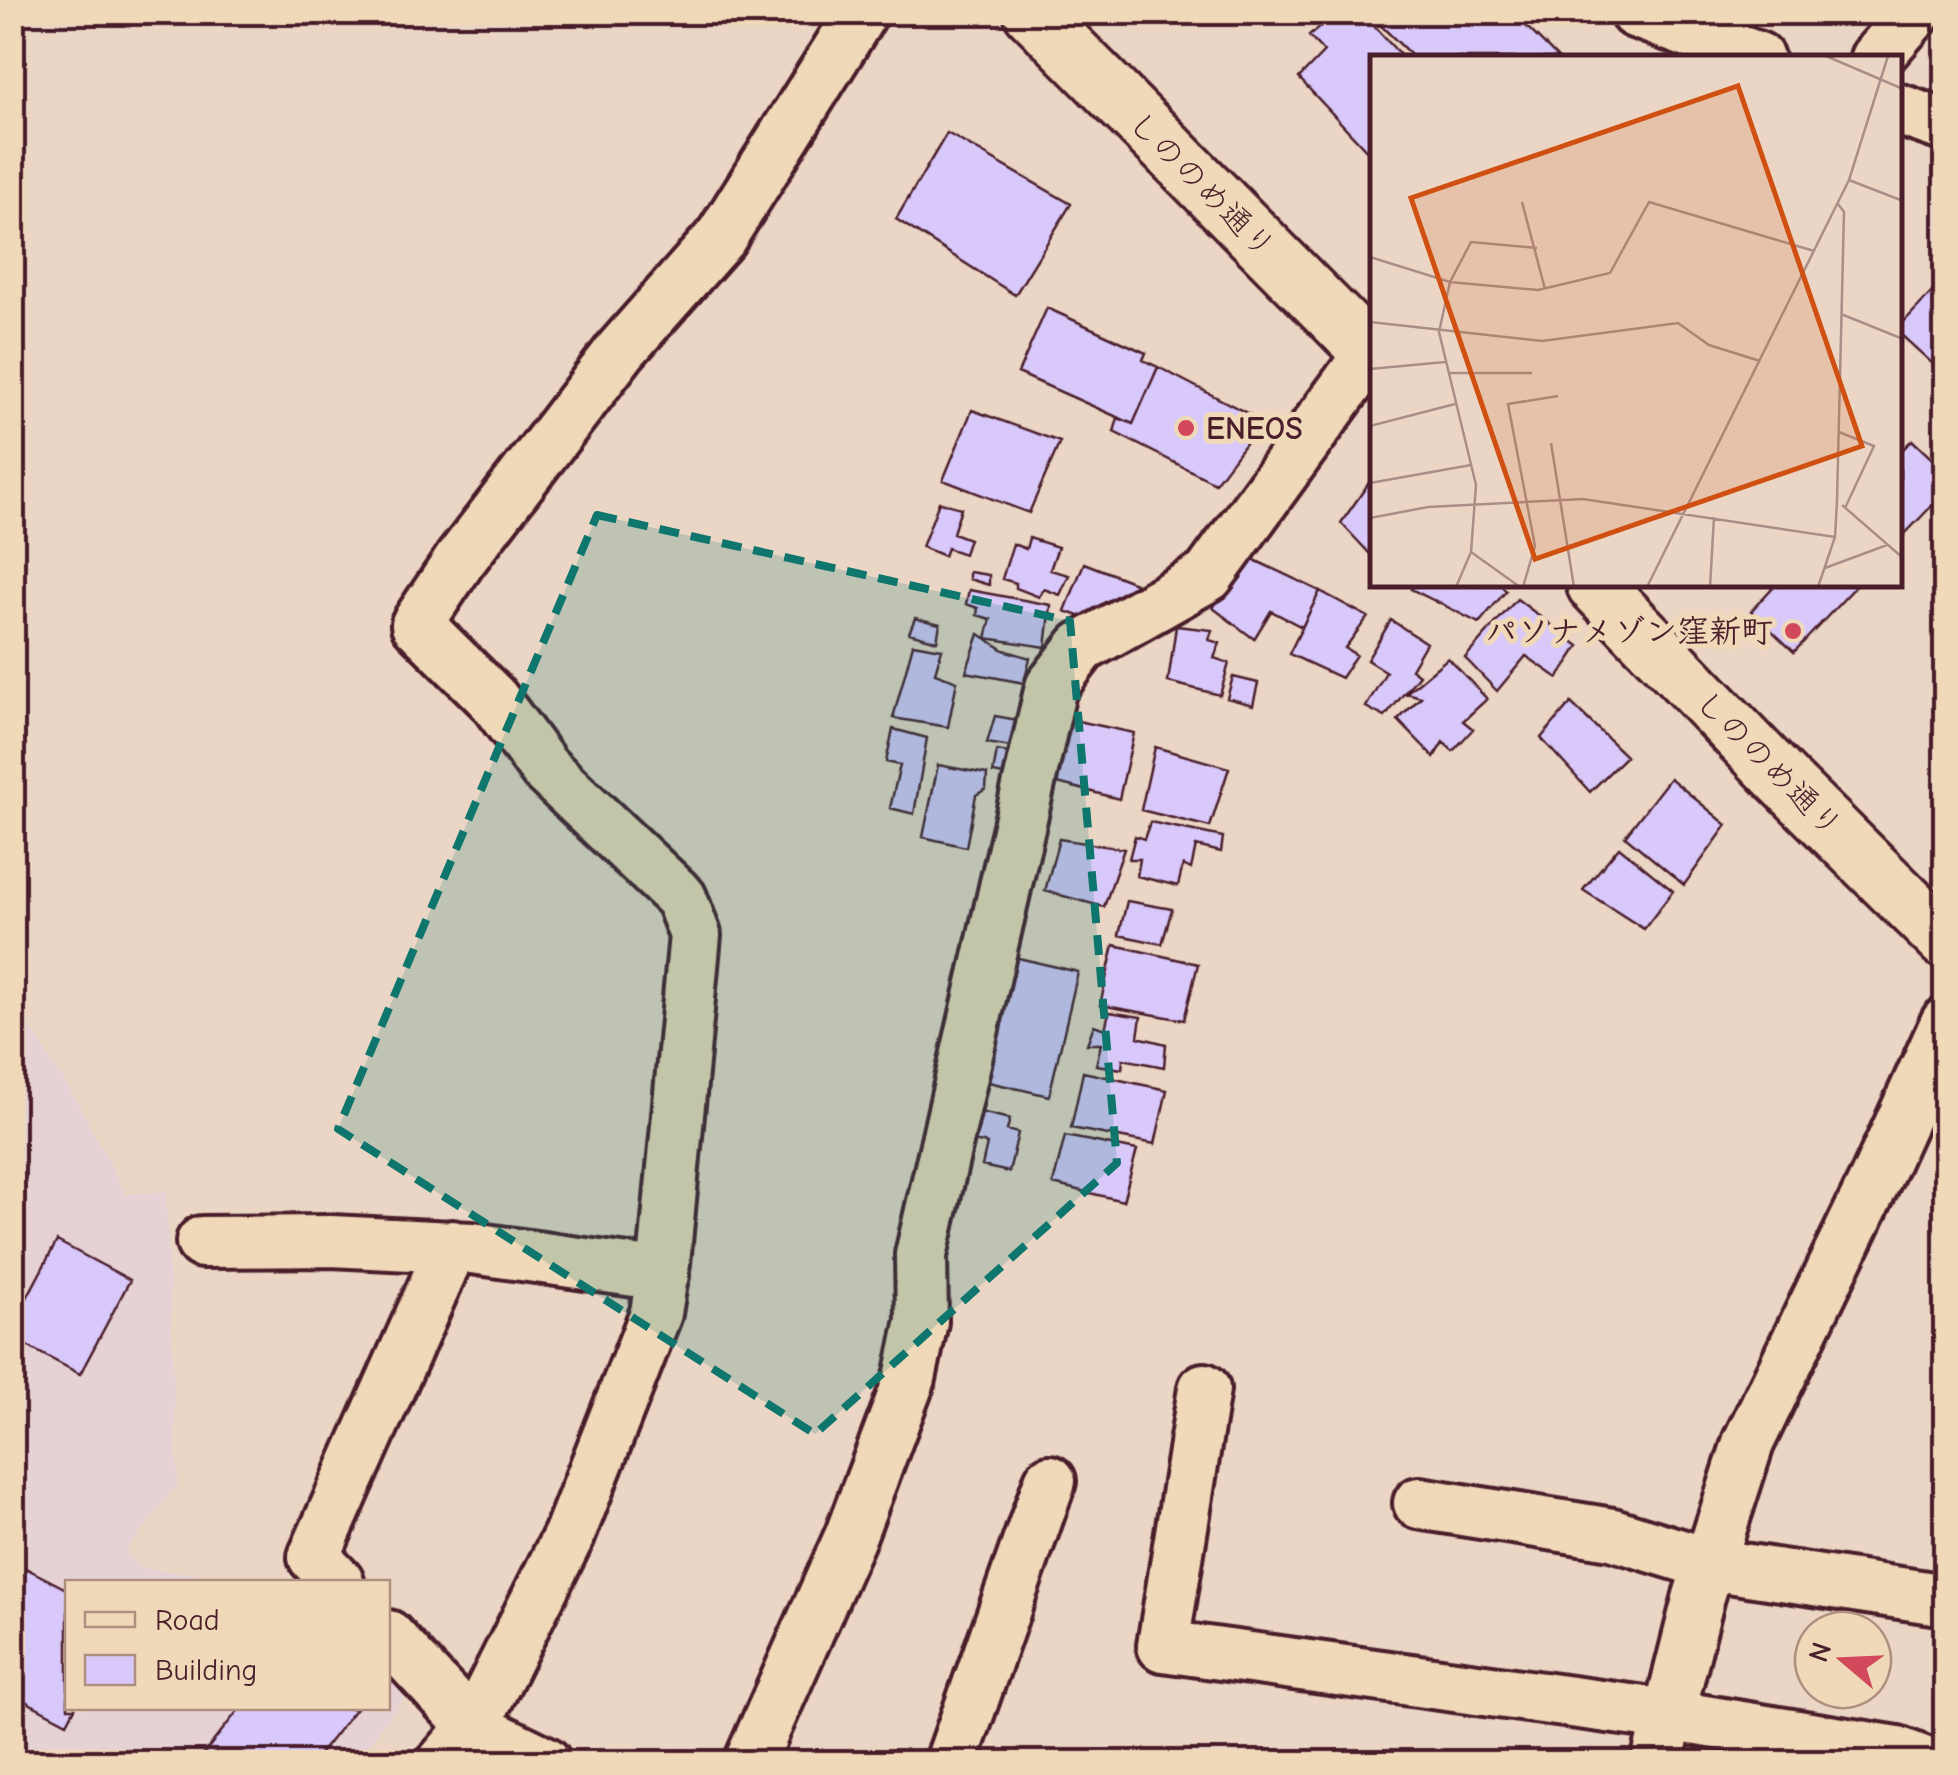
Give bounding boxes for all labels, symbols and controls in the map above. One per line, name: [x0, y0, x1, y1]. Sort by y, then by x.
inset map: [1370, 55, 1903, 588]
street label: しののめ通り: [1121, 104, 1283, 266]
place label: ENEOS: [1206, 410, 1303, 447]
marker: ENEOS: [1175, 417, 1197, 439]
place label: パソナメゾン窪新町: [1485, 613, 1773, 650]
marker: パソナメゾン窪新町: [1782, 620, 1804, 642]
street label: しののめ通り: [1688, 683, 1850, 845]
legend: [65, 1580, 390, 1710]
text: Road: [155, 1603, 220, 1638]
north arrow: [1793, 1610, 1893, 1710]
text: N: [1802, 1638, 1838, 1666]
text: Building: [155, 1653, 258, 1688]

